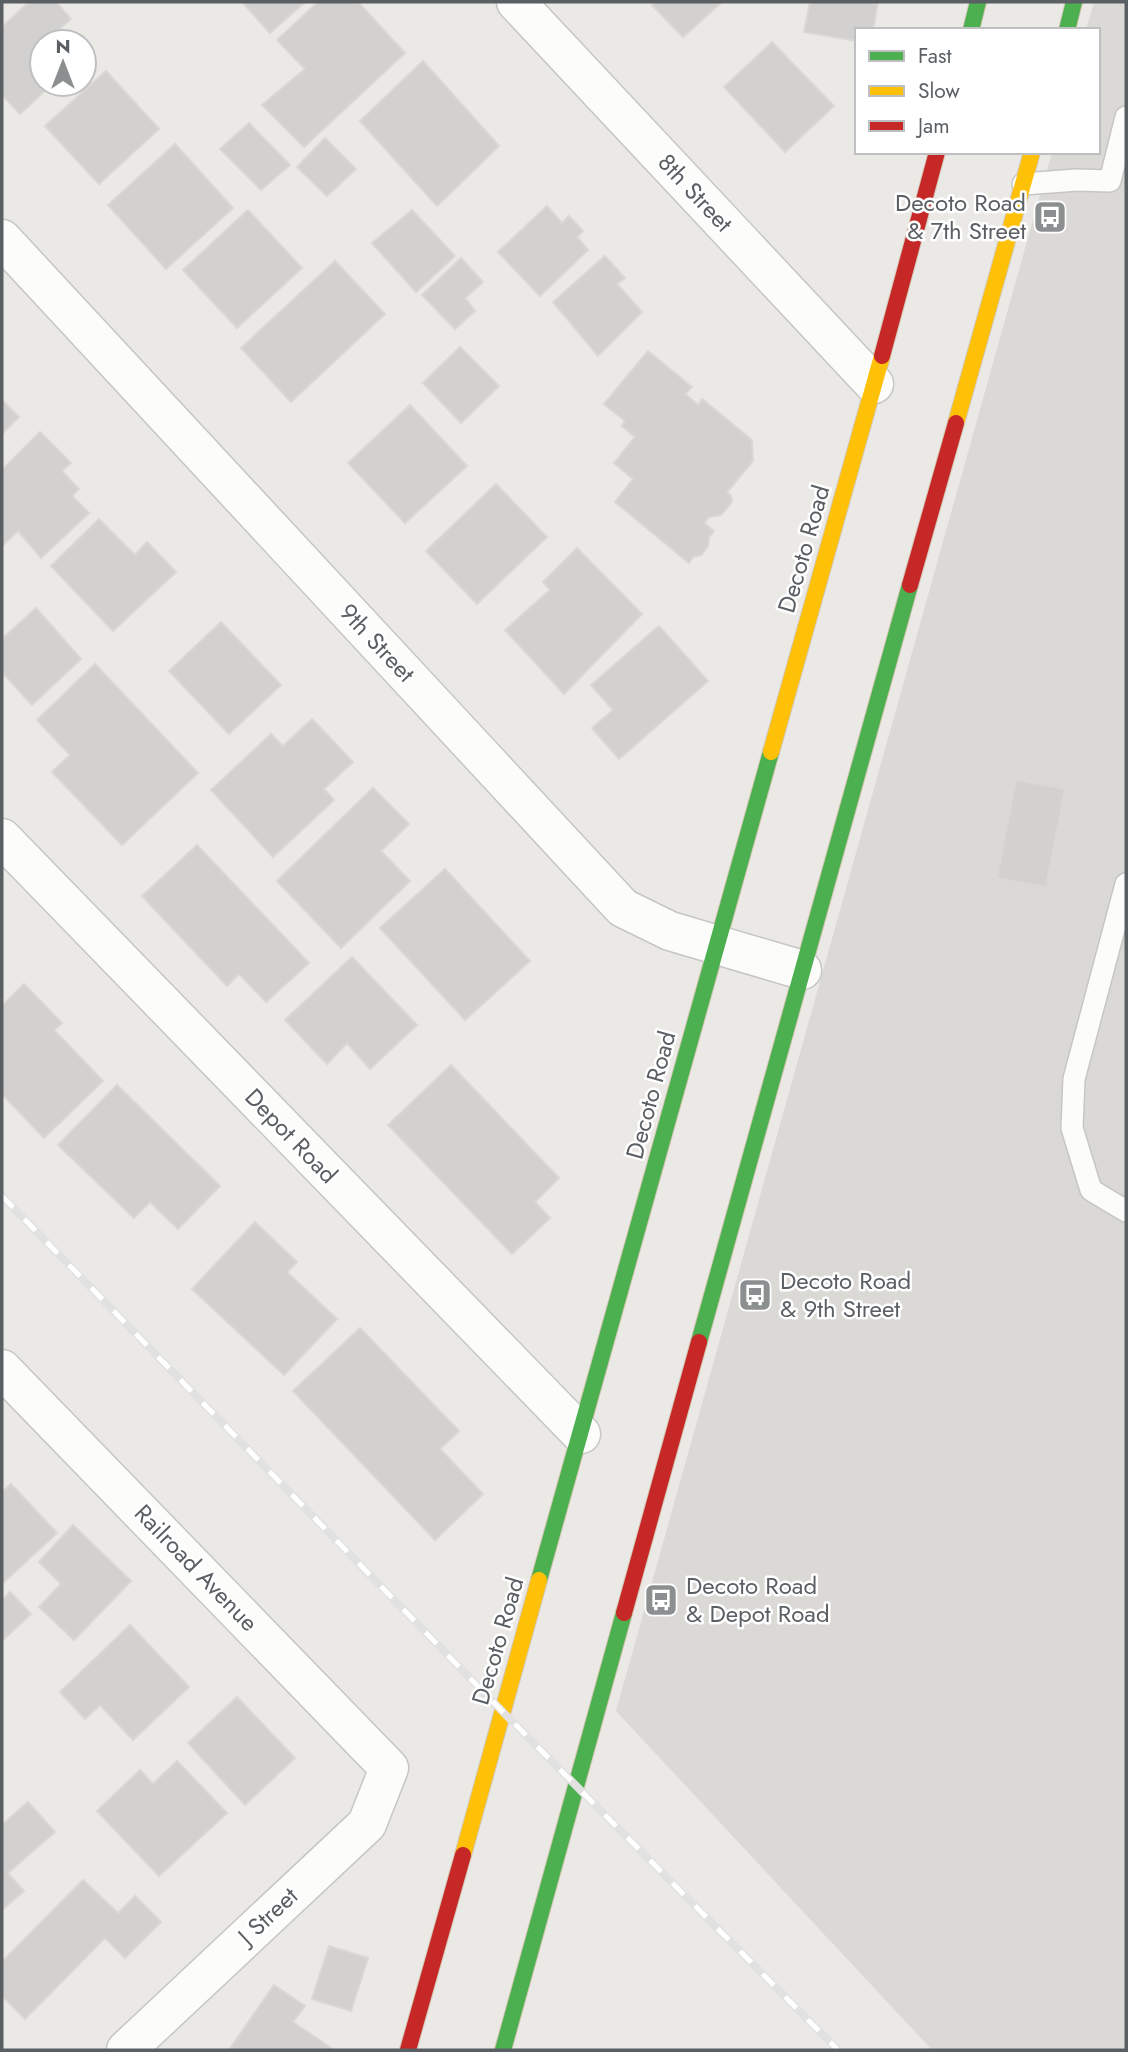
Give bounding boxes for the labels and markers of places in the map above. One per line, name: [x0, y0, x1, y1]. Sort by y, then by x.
place label: Decoto Road & 7th Street: [895, 185, 1026, 248]
bus stop icon: Decoto Road & 7th Street: [1031, 198, 1069, 236]
place label: Decoto Road & 9th Street: [780, 1263, 911, 1326]
bus stop icon: Decoto Road & 9th Street: [736, 1276, 774, 1314]
place label: Decoto Road & Depot Road: [686, 1568, 830, 1631]
bus stop icon: Decoto Road & Depot Road: [642, 1581, 680, 1619]

